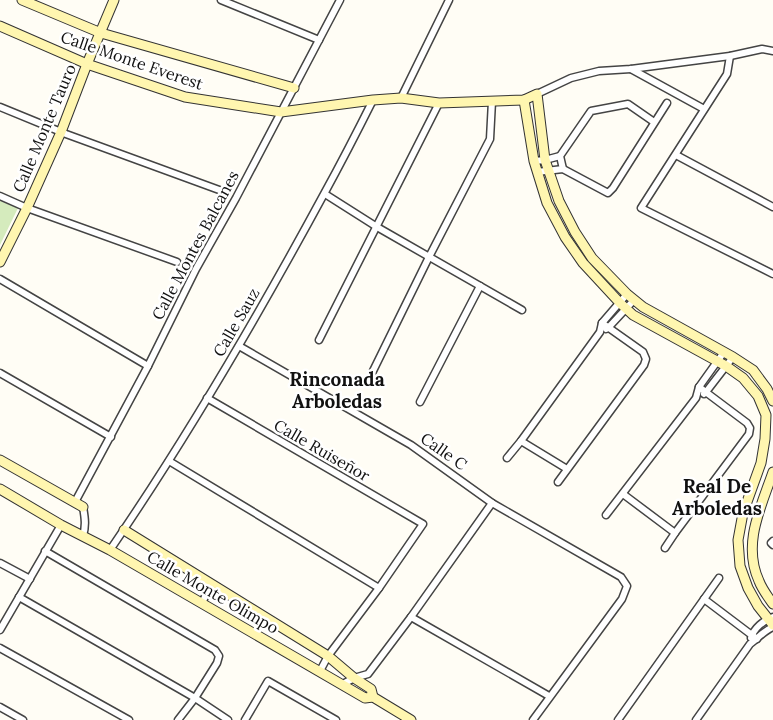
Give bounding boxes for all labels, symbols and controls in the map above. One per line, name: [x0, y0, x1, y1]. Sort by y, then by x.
street label: Calle Monte Everest: [58, 26, 207, 94]
street label: Calle Monte Tauro: [8, 61, 80, 195]
street label: Calle Montes Balcanes: [147, 167, 243, 323]
street label: Calle Sauz: [208, 284, 264, 360]
district label: Rinconada Arboledas: [289, 367, 385, 413]
street label: Calle Ruiseñor: [271, 415, 373, 485]
street label: Calle C: [417, 428, 471, 474]
district label: Real De Arboledas: [672, 474, 762, 520]
street label: Calle Monte Olimpo: [144, 546, 282, 638]

